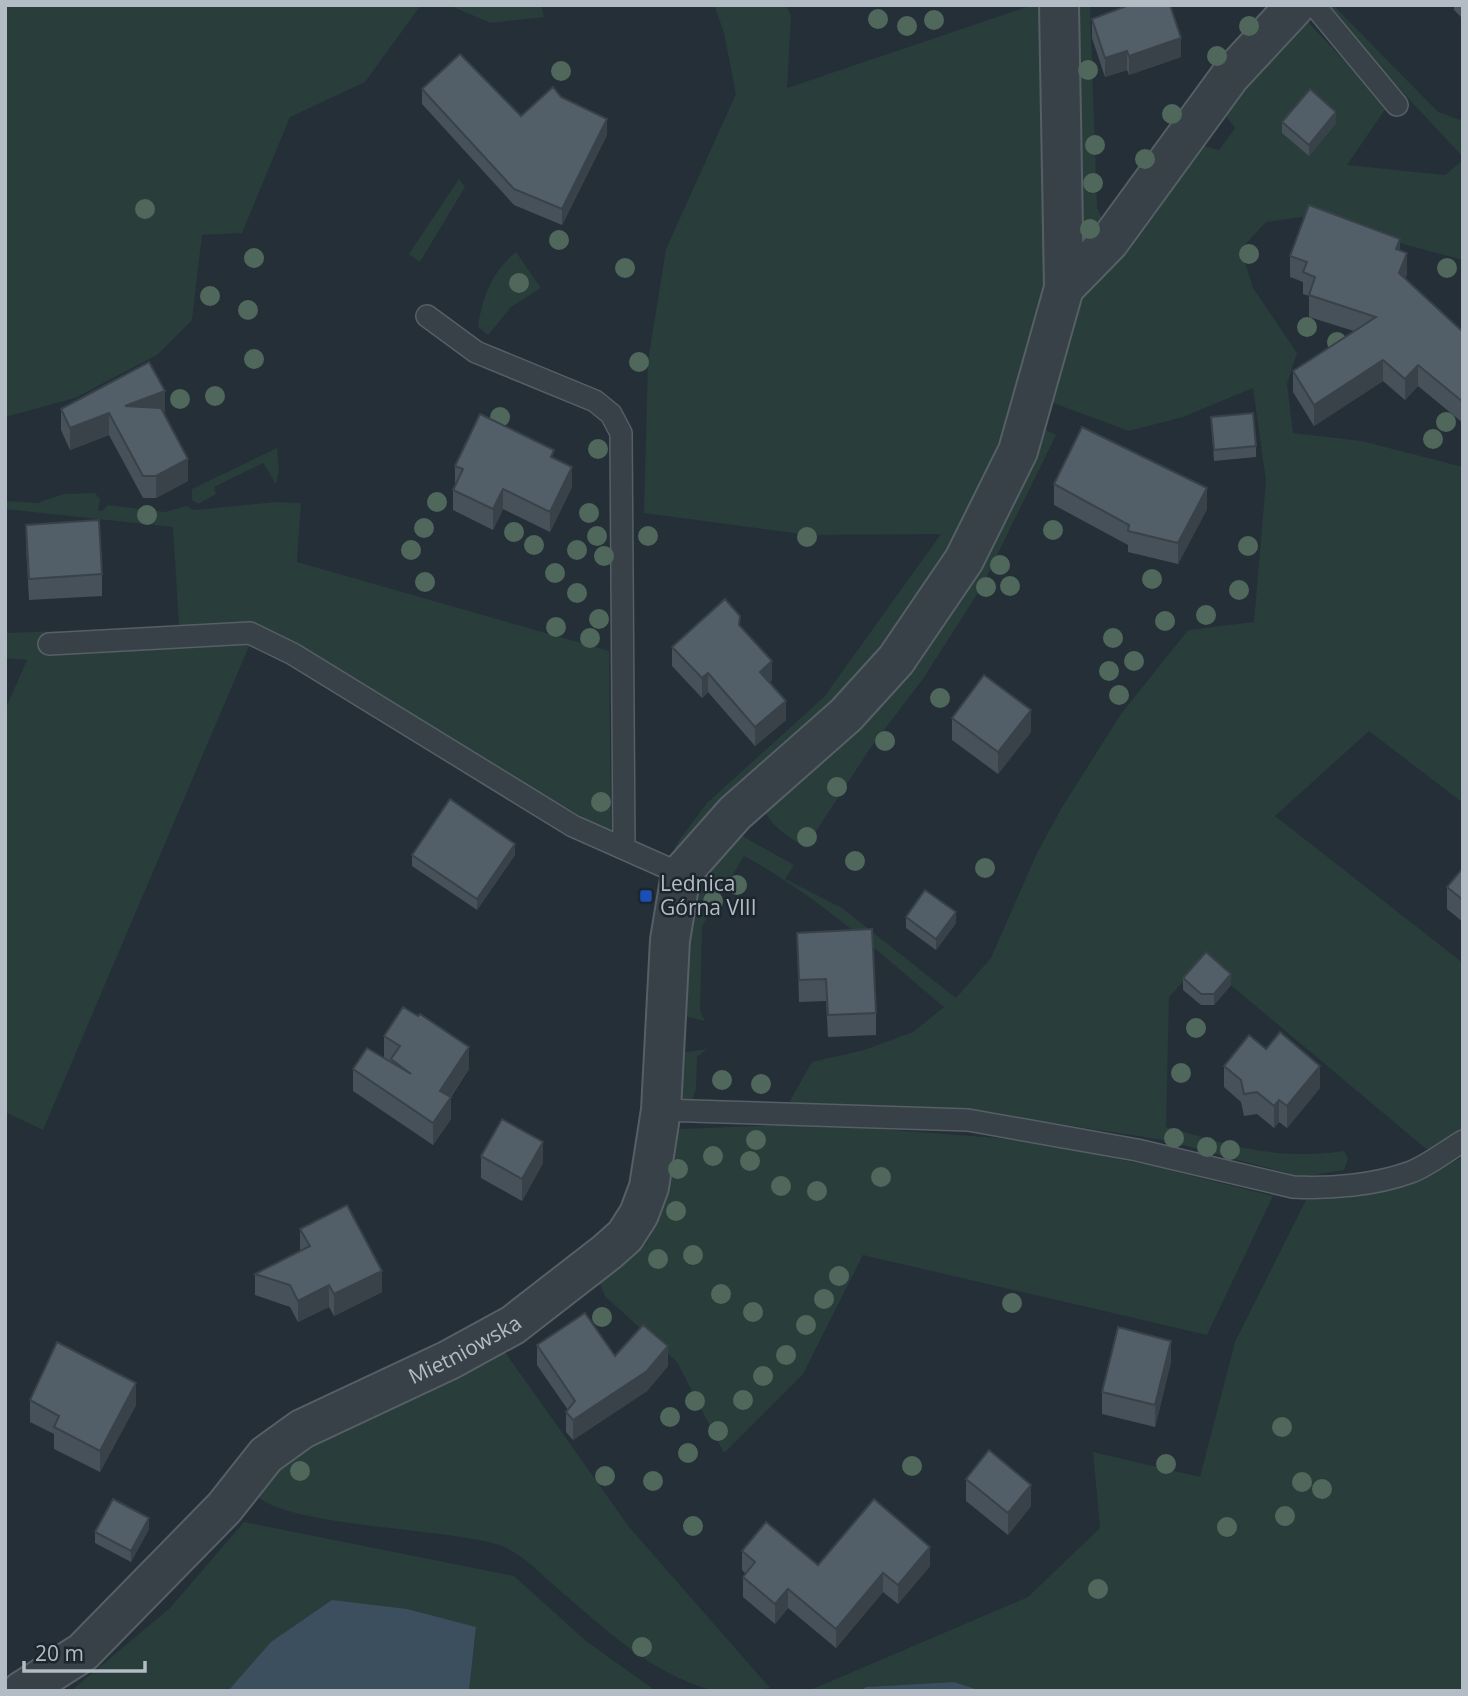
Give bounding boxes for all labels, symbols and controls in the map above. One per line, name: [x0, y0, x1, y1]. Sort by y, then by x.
place label: Lednica Górna VIII: [660, 869, 757, 921]
marker: Lednica Górna VIII: [638, 888, 654, 904]
street label: Mietniowska: [404, 1309, 527, 1390]
scale bar: [24, 1630, 145, 1674]
text: 20 m: [35, 1639, 84, 1667]

